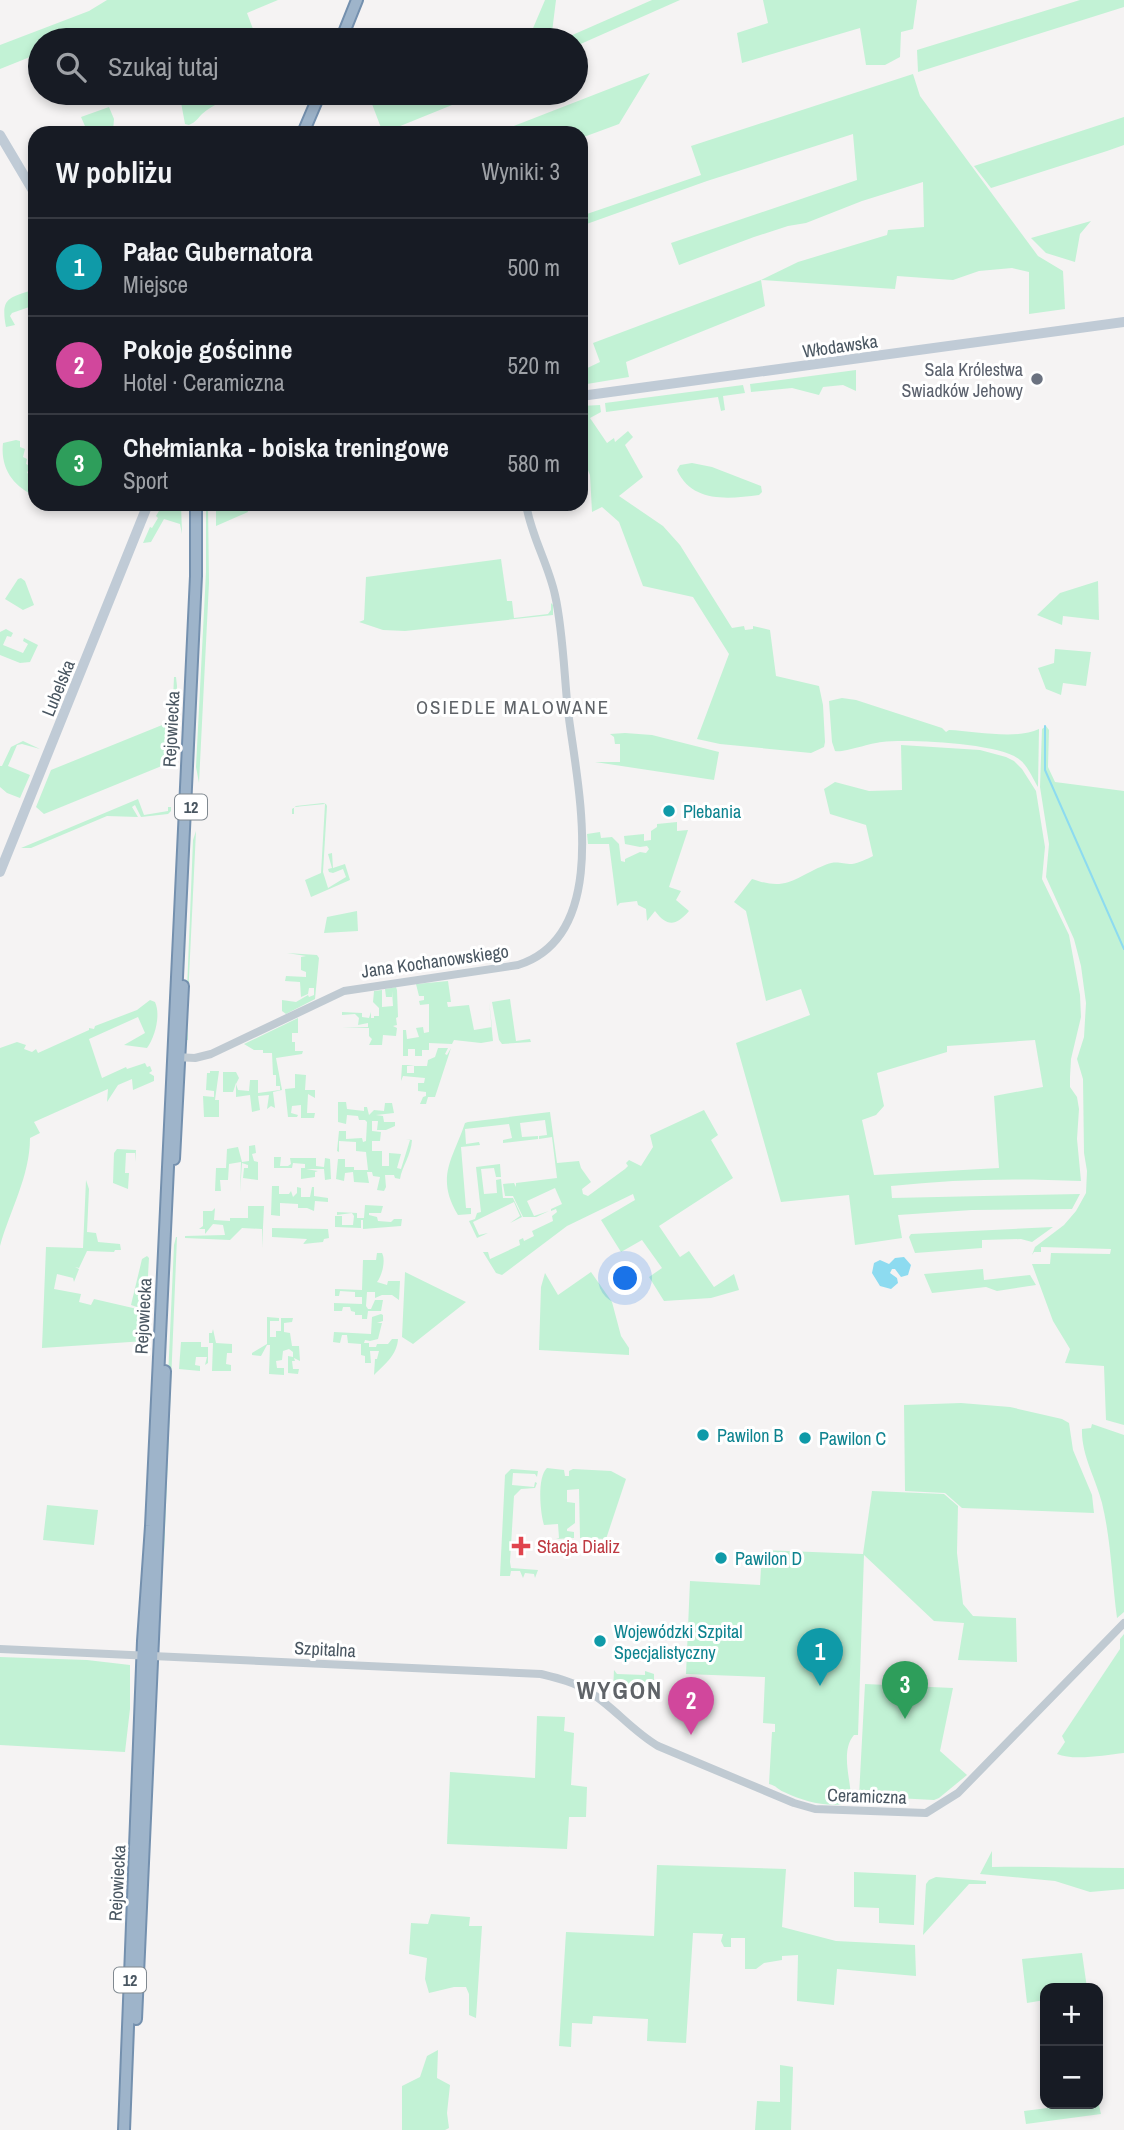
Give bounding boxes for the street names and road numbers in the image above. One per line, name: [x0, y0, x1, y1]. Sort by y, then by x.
street label: Włodawska: [801, 328, 879, 364]
street label: Lubelska: [35, 656, 81, 720]
street label: Rejowiecka: [157, 690, 185, 768]
road number: 12: [175, 794, 207, 820]
street label: Jana Kochanowskiego: [360, 938, 510, 984]
street label: Rejowiecka: [129, 1277, 157, 1355]
street label: Szpitalna: [294, 1635, 356, 1663]
street label: Ceramiczna: [827, 1782, 907, 1810]
street label: Rejowiecka: [103, 1844, 131, 1922]
road number: 12: [114, 1968, 146, 1992]

